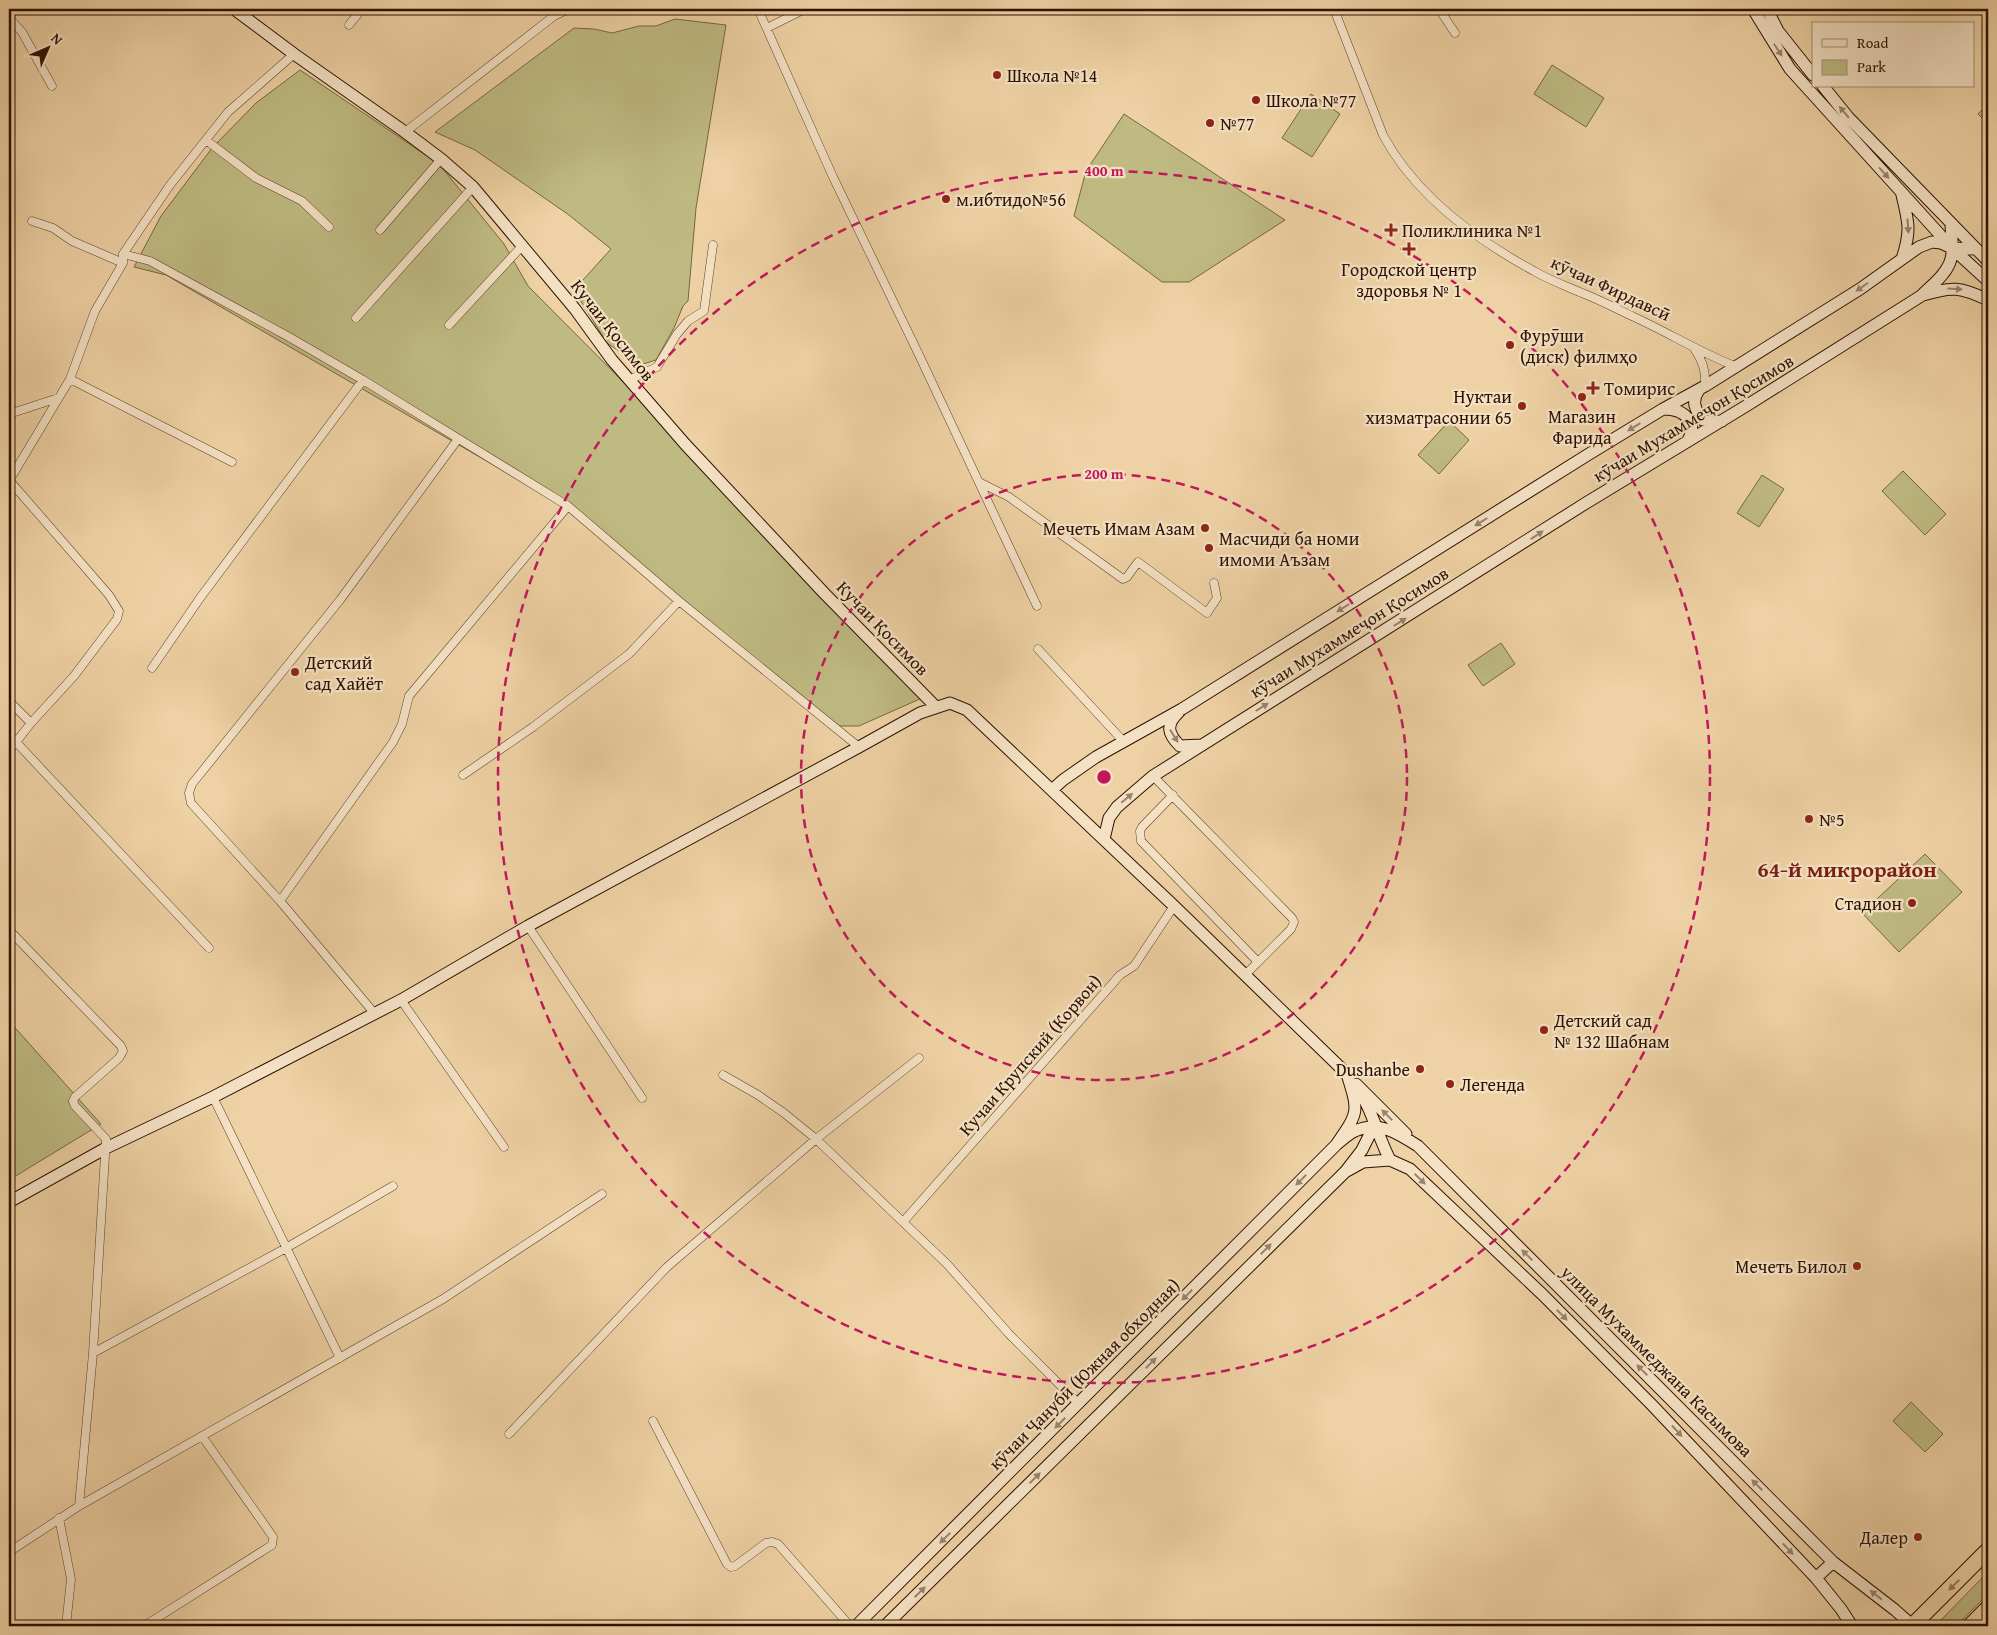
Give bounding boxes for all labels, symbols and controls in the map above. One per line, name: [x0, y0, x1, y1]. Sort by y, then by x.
north arrow: [22, 22, 72, 72]
legend: [1812, 22, 1974, 88]
text: N: [47, 28, 68, 50]
text: Road: [1857, 32, 1888, 53]
one-way arrow: [1774, 43, 1783, 57]
text: Park: [1857, 56, 1886, 77]
place label: Школа №14: [1007, 62, 1097, 89]
marker: Школа №14: [991, 69, 1003, 81]
place label: Школа №77: [1266, 87, 1356, 114]
marker: Школа №77: [1250, 94, 1262, 106]
one-way arrow: [1839, 106, 1850, 119]
place label: №77: [1220, 110, 1254, 137]
marker: №77: [1204, 117, 1216, 129]
text: 400 m: [1084, 160, 1124, 181]
one-way arrow: [1878, 167, 1890, 179]
place label: м.ибтидо№56: [956, 186, 1066, 213]
marker: м.ибтидо№56: [940, 193, 952, 205]
place label: Поликлиника №1: [1402, 217, 1542, 244]
one-way arrow: [1905, 218, 1913, 234]
marker: Поликлиника №1: [1384, 223, 1398, 237]
marker: Городской центр здоровья № 1: [1402, 242, 1416, 256]
street label: кӯчаи Фирдавсӣ: [1547, 248, 1676, 328]
place label: Городской центр здоровья № 1: [1341, 256, 1477, 304]
street label: Кучаи Қосимов: [564, 273, 662, 387]
one-way arrow: [1855, 282, 1869, 292]
one-way arrow: [1947, 286, 1963, 294]
place label: Фурӯши (диск) филмҳо: [1520, 322, 1638, 370]
marker: Фурӯши (диск) филмҳо: [1504, 339, 1516, 351]
street label: кӯчаи Мухаммеҷон Қосимов: [1587, 347, 1799, 489]
place label: Томирис: [1604, 375, 1675, 402]
marker: Томирис: [1586, 381, 1600, 395]
place label: Нуктаи хизматрасонии 65: [1366, 383, 1512, 431]
marker: Магазин Фарида: [1576, 391, 1588, 403]
marker: Нуктаи хизматрасонии 65: [1516, 400, 1528, 412]
place label: Магазин Фарида: [1548, 403, 1616, 451]
one-way arrow: [1627, 422, 1640, 431]
text: 200 m: [1084, 463, 1124, 484]
place label: Мечеть Имам Азам: [1043, 515, 1195, 542]
one-way arrow: [1474, 517, 1487, 526]
marker: Мечеть Имам Азам: [1199, 522, 1211, 534]
place label: Масчиди ба номи имоми Аъзам: [1219, 525, 1360, 573]
one-way arrow: [1531, 530, 1544, 539]
marker: Масчиди ба номи имоми Аъзам: [1203, 542, 1215, 554]
street label: кӯчаи Мухаммеҷон Қосимов: [1244, 559, 1454, 704]
street label: Кучаи Қосимов: [830, 574, 936, 682]
one-way arrow: [1337, 603, 1350, 613]
one-way arrow: [1393, 617, 1407, 626]
place label: Детский сад Хайёт: [304, 649, 383, 697]
marker: Детский сад Хайёт: [289, 666, 301, 678]
one-way arrow: [1255, 703, 1268, 712]
one-way arrow: [1169, 730, 1178, 743]
centre of rings: [1095, 768, 1113, 786]
one-way arrow: [1121, 792, 1134, 803]
place label: №5: [1819, 806, 1845, 833]
marker: №5: [1803, 813, 1815, 825]
district label: 64-й микрорайон: [1757, 853, 1937, 885]
place label: Стадион: [1835, 890, 1902, 917]
marker: Стадион: [1906, 897, 1918, 909]
street label: Кучаи Крупский (Корвон): [952, 968, 1108, 1142]
place label: Детский сад № 132 Шабнам: [1553, 1007, 1670, 1055]
marker: Детский сад № 132 Шабнам: [1538, 1024, 1550, 1036]
place label: Dushanbe: [1336, 1056, 1410, 1083]
marker: Dushanbe: [1414, 1063, 1426, 1075]
place label: Легенда: [1460, 1071, 1525, 1098]
marker: Легенда: [1444, 1078, 1456, 1090]
one-way arrow: [1381, 1109, 1393, 1121]
one-way arrow: [1413, 1173, 1425, 1185]
one-way arrow: [1295, 1174, 1307, 1186]
one-way arrow: [1260, 1243, 1272, 1255]
one-way arrow: [1521, 1249, 1533, 1261]
place label: Мечеть Билол: [1735, 1253, 1847, 1280]
street label: улица Мухаммеджана Касымова: [1554, 1258, 1759, 1463]
marker: Мечеть Билол: [1851, 1260, 1863, 1272]
street label: кӯчаи Ҷанубӣ (Южная обходная): [982, 1272, 1186, 1476]
one-way arrow: [1181, 1289, 1193, 1301]
one-way arrow: [1556, 1309, 1568, 1321]
one-way arrow: [1145, 1357, 1157, 1369]
one-way arrow: [1636, 1364, 1648, 1376]
one-way arrow: [1054, 1417, 1066, 1429]
one-way arrow: [1671, 1424, 1683, 1436]
one-way arrow: [1029, 1472, 1041, 1484]
one-way arrow: [1751, 1479, 1763, 1491]
place label: Далер: [1859, 1524, 1908, 1551]
marker: Далер: [1912, 1531, 1924, 1543]
one-way arrow: [939, 1532, 951, 1544]
one-way arrow: [1782, 1543, 1794, 1555]
one-way arrow: [1948, 1579, 1960, 1591]
one-way arrow: [914, 1586, 926, 1598]
one-way arrow: [1869, 1590, 1883, 1600]

